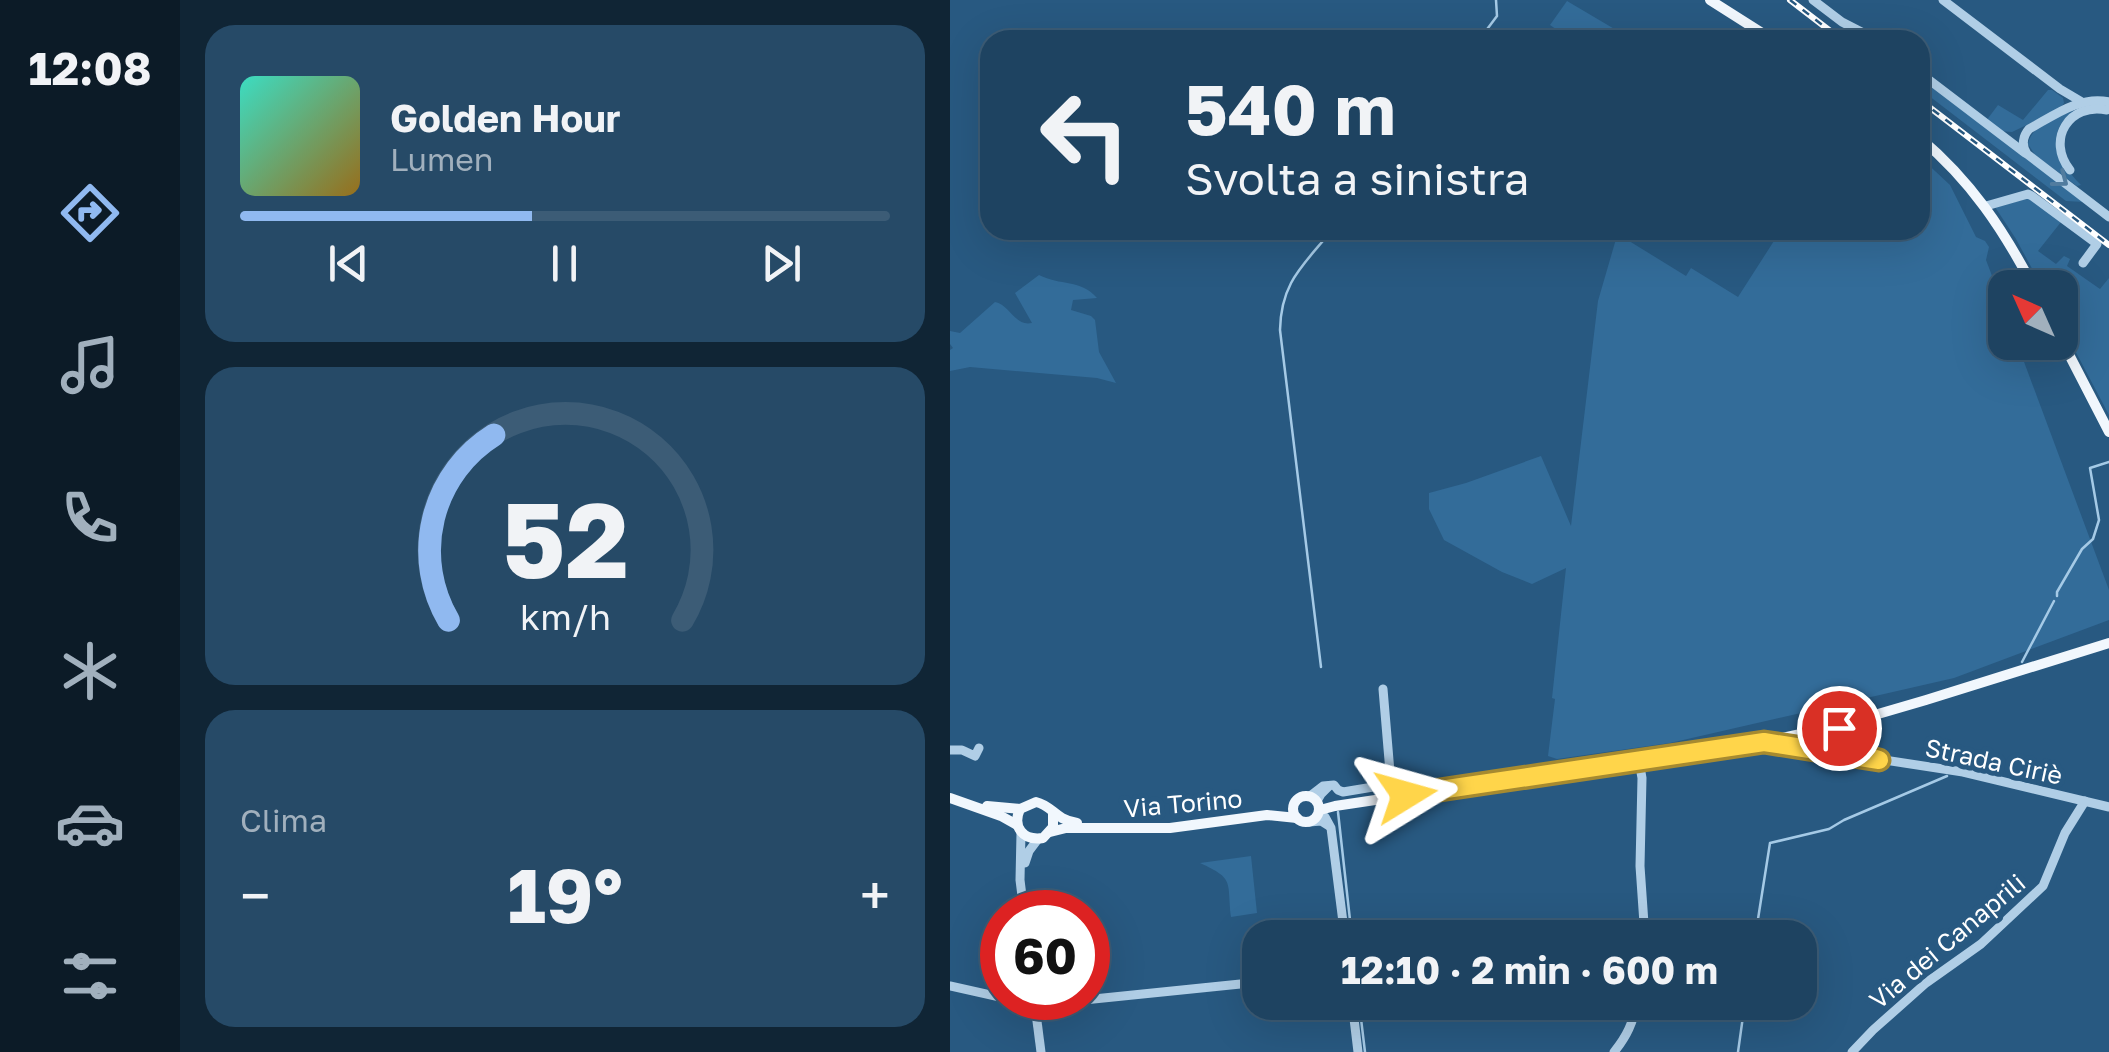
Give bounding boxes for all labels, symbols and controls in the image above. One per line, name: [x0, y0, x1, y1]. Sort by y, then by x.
text: 12:08: [28, 41, 152, 95]
text: 540 m: [1185, 66, 1396, 150]
icon: left: [1020, 70, 1150, 200]
text: Golden Hour: [390, 95, 621, 140]
text: Lumen: [390, 140, 494, 178]
text: Svolta a sinistra: [1185, 151, 1530, 205]
one-way arrow: [2050, 168, 2068, 185]
icon: directions: [55, 178, 125, 248]
icon: previous: [321, 236, 376, 291]
icon: pause: [537, 236, 592, 291]
icon: next: [754, 236, 809, 291]
north arrow: [1988, 270, 2078, 360]
map controls: [1988, 270, 2078, 360]
icon: music: [55, 330, 125, 400]
text: 52: [502, 476, 628, 601]
icon: phone: [55, 483, 125, 553]
text: km/h: [520, 595, 610, 638]
icon: climate: [55, 636, 125, 706]
pin: [1797, 686, 1882, 771]
icon: arrive: [1812, 701, 1867, 756]
street label: Strada Ciriè: [1923, 731, 2065, 791]
position arrow: [1354, 743, 1458, 847]
street label: Via Torino: [1122, 782, 1244, 824]
icon: car: [55, 788, 125, 858]
text: Clima: [240, 801, 327, 839]
text: 19°: [507, 849, 623, 940]
text: −: [240, 862, 270, 928]
text: +: [860, 862, 890, 928]
street label: Via dei Canaprili: [1863, 867, 2031, 1015]
speed limit sign: 60: [980, 890, 1110, 1020]
icon: filters: [55, 941, 125, 1011]
text: 12:10 · 2 min · 600 m: [1341, 947, 1718, 992]

